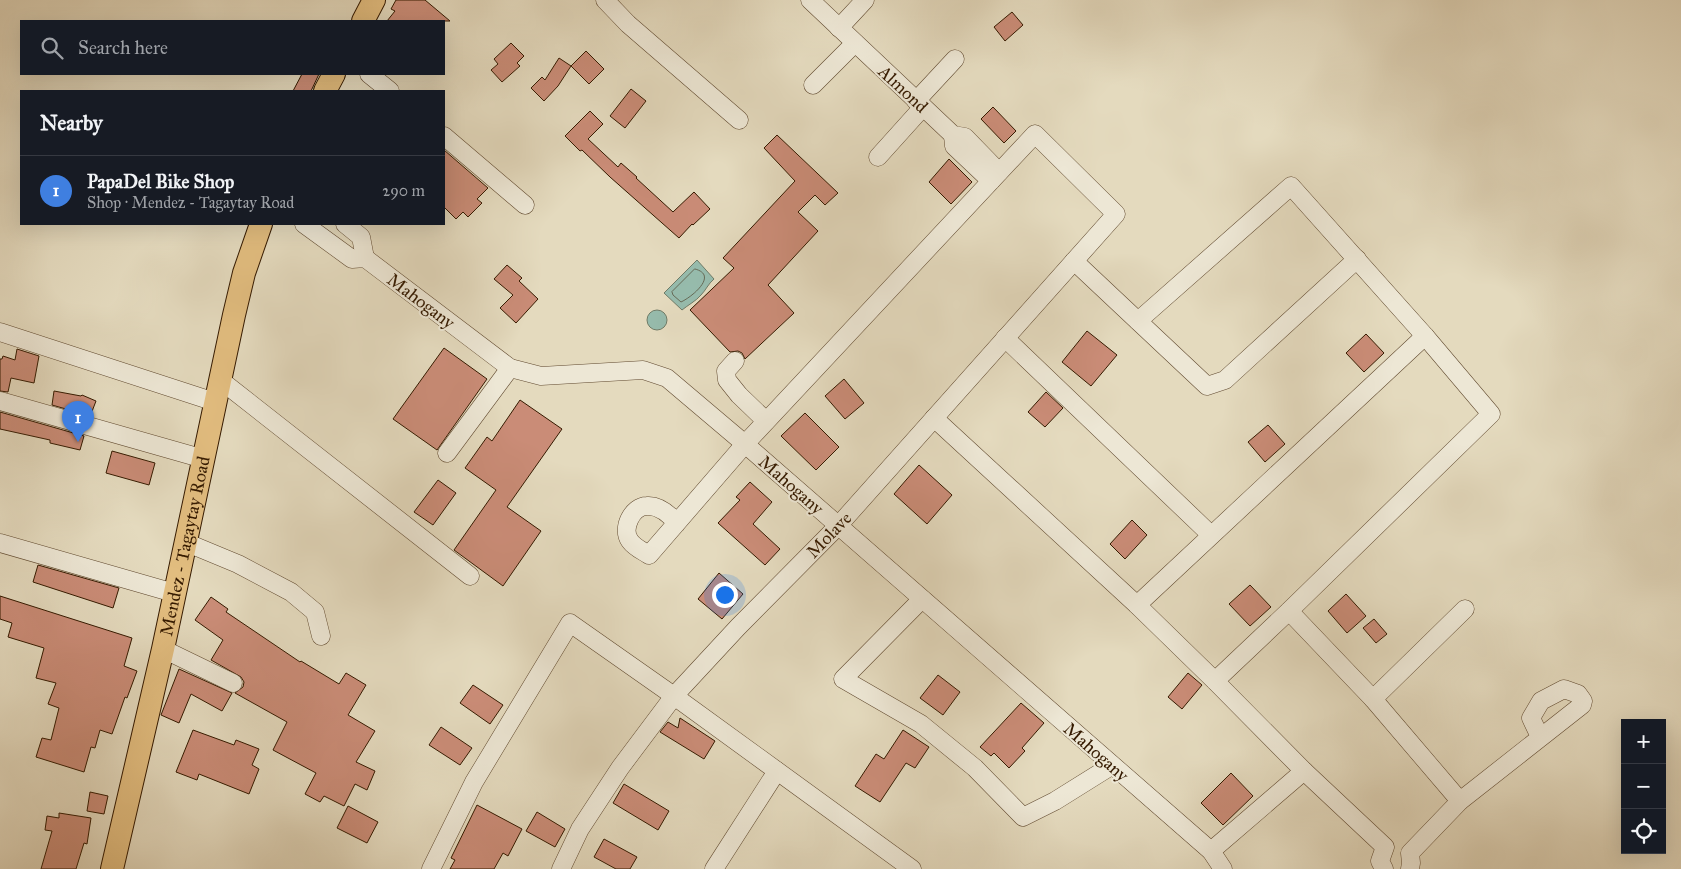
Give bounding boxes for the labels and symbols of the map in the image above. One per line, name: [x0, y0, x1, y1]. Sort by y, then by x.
street label: Almond: [873, 60, 932, 118]
street label: Mahogany: [382, 268, 460, 335]
pin: 1: [62, 401, 94, 442]
street label: Mahogany: [753, 451, 829, 520]
street label: Mendez - Tagaytay Road: [155, 454, 215, 638]
street label: Molave: [802, 507, 856, 563]
your location: [712, 582, 738, 608]
street label: Mahogany: [1058, 718, 1134, 787]

